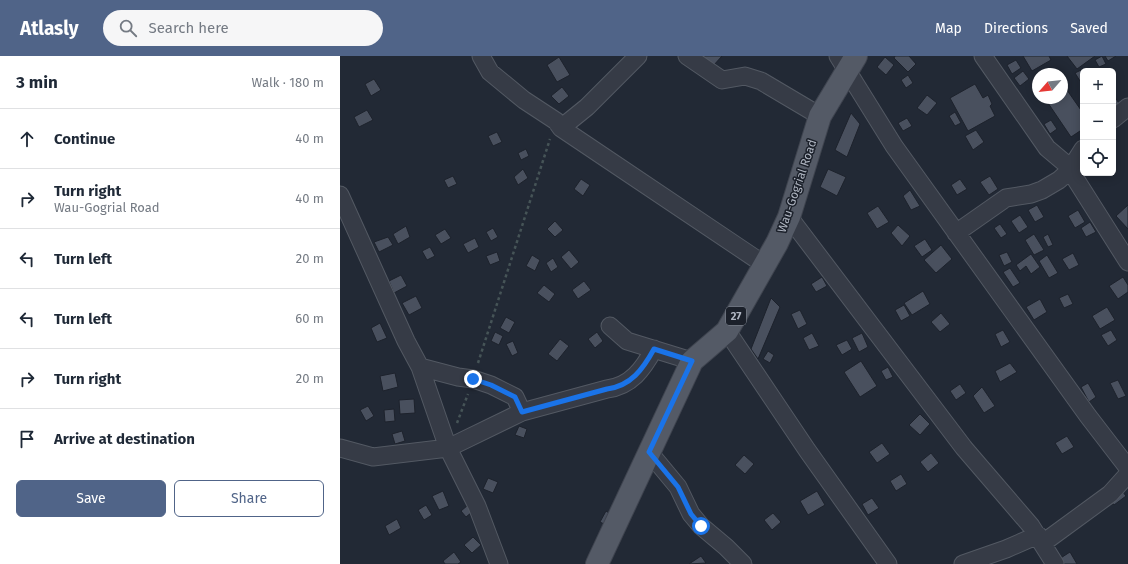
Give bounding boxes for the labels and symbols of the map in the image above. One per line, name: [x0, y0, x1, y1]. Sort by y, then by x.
north arrow: [1032, 68, 1068, 104]
street label: Wau-Gogrial Road: [775, 138, 819, 234]
road number: 27: [726, 307, 746, 325]
route end: [464, 370, 482, 388]
route start: [692, 517, 710, 535]

